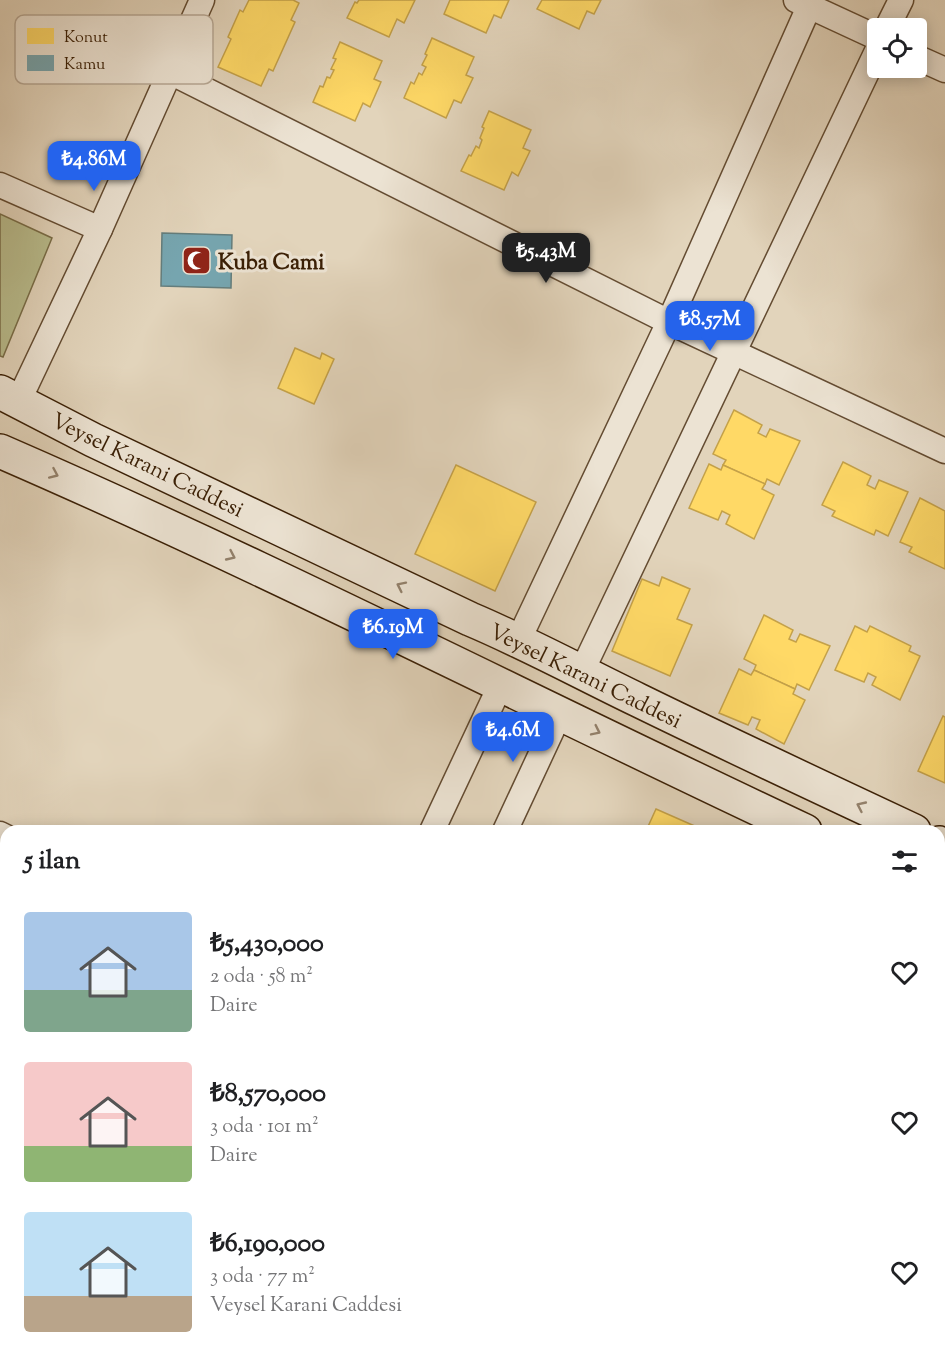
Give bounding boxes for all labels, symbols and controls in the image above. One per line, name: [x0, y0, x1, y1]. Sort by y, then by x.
legend: [15, 15, 213, 84]
map controls: [867, 18, 927, 78]
button: locate: [867, 18, 927, 78]
text: Konut: [64, 27, 108, 50]
text: Kamu: [64, 54, 105, 77]
pin: ₺4.86M: [45, 141, 143, 192]
text: ₺4.86M: [62, 146, 126, 175]
pin: ₺5.43M: [497, 233, 595, 284]
text: ₺5.43M: [516, 238, 576, 267]
mosque icon: Kuba Cami: [181, 245, 213, 277]
place label: Kuba Cami: [218, 248, 325, 280]
pin: ₺8.57M: [661, 301, 759, 352]
text: ₺8.57M: [679, 306, 741, 335]
street label: Veysel Karani Caddesi: [45, 406, 249, 527]
one-way arrow: [47, 467, 58, 479]
one-way arrow: [224, 549, 235, 561]
one-way arrow: [397, 581, 408, 593]
pin: ₺6.19M: [344, 609, 442, 660]
text: ₺6.19M: [363, 614, 423, 643]
street label: Veysel Karani Caddesi: [483, 617, 687, 738]
pin: ₺4.6M: [471, 712, 555, 763]
text: ₺4.6M: [486, 717, 540, 746]
one-way arrow: [589, 723, 600, 735]
one-way arrow: [857, 802, 868, 814]
text: 5 ilan: [24, 843, 80, 880]
icon: filters: [888, 845, 921, 878]
text: ₺5,430,000: [210, 926, 324, 963]
icon: home: [72, 936, 144, 1008]
icon: heart: [888, 956, 921, 989]
text: 2 oda · 58 m²: [210, 963, 313, 992]
text: Daire: [210, 992, 257, 1021]
text: ₺8,570,000: [210, 1076, 326, 1113]
icon: home: [72, 1086, 144, 1158]
icon: heart: [888, 1106, 921, 1139]
text: 3 oda · 101 m²: [210, 1113, 319, 1142]
text: Daire: [210, 1142, 257, 1171]
text: ₺6,190,000: [210, 1226, 325, 1263]
icon: home: [72, 1236, 144, 1308]
icon: heart: [888, 1256, 921, 1289]
text: 3 oda · 77 m²: [210, 1263, 315, 1292]
text: Veysel Karani Caddesi: [210, 1292, 402, 1321]

